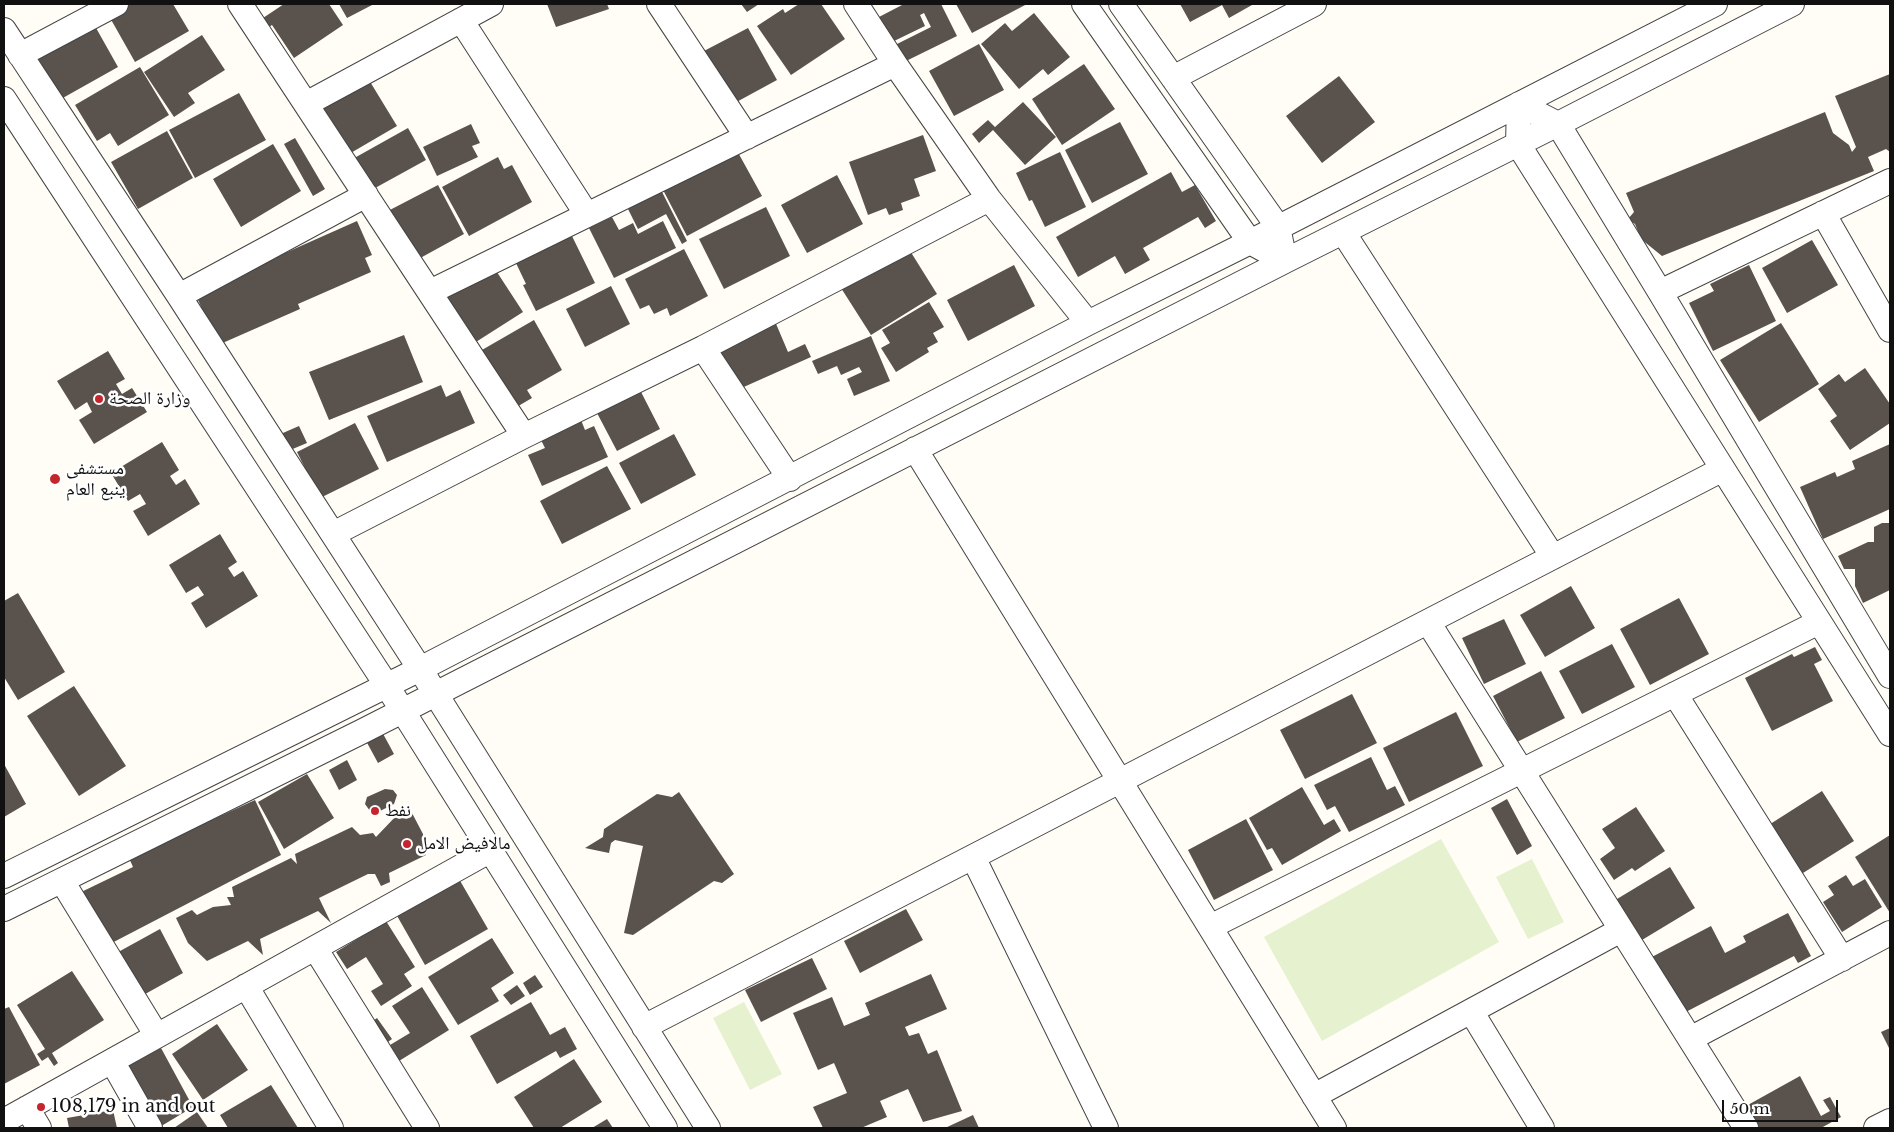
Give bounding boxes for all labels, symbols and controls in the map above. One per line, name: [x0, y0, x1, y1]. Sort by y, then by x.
place label: وزارة الصحة: [109, 388, 190, 410]
marker: وزارة الصحة: [93, 393, 105, 405]
place label: مستشفى ينبع العام: [66, 458, 125, 500]
marker: مستشفى ينبع العام: [48, 472, 62, 486]
place label: نفط: [385, 800, 411, 822]
marker: نفط: [369, 805, 381, 817]
place label: مالافيض الامل: [417, 833, 511, 855]
marker: مالافيض الامل: [401, 838, 413, 850]
scale bar: [1724, 1090, 1840, 1122]
place label: 108,179 in and out: [51, 1096, 216, 1118]
text: 50 m: [1730, 1099, 1770, 1118]
marker: 108,179 in and out: [35, 1101, 47, 1113]

